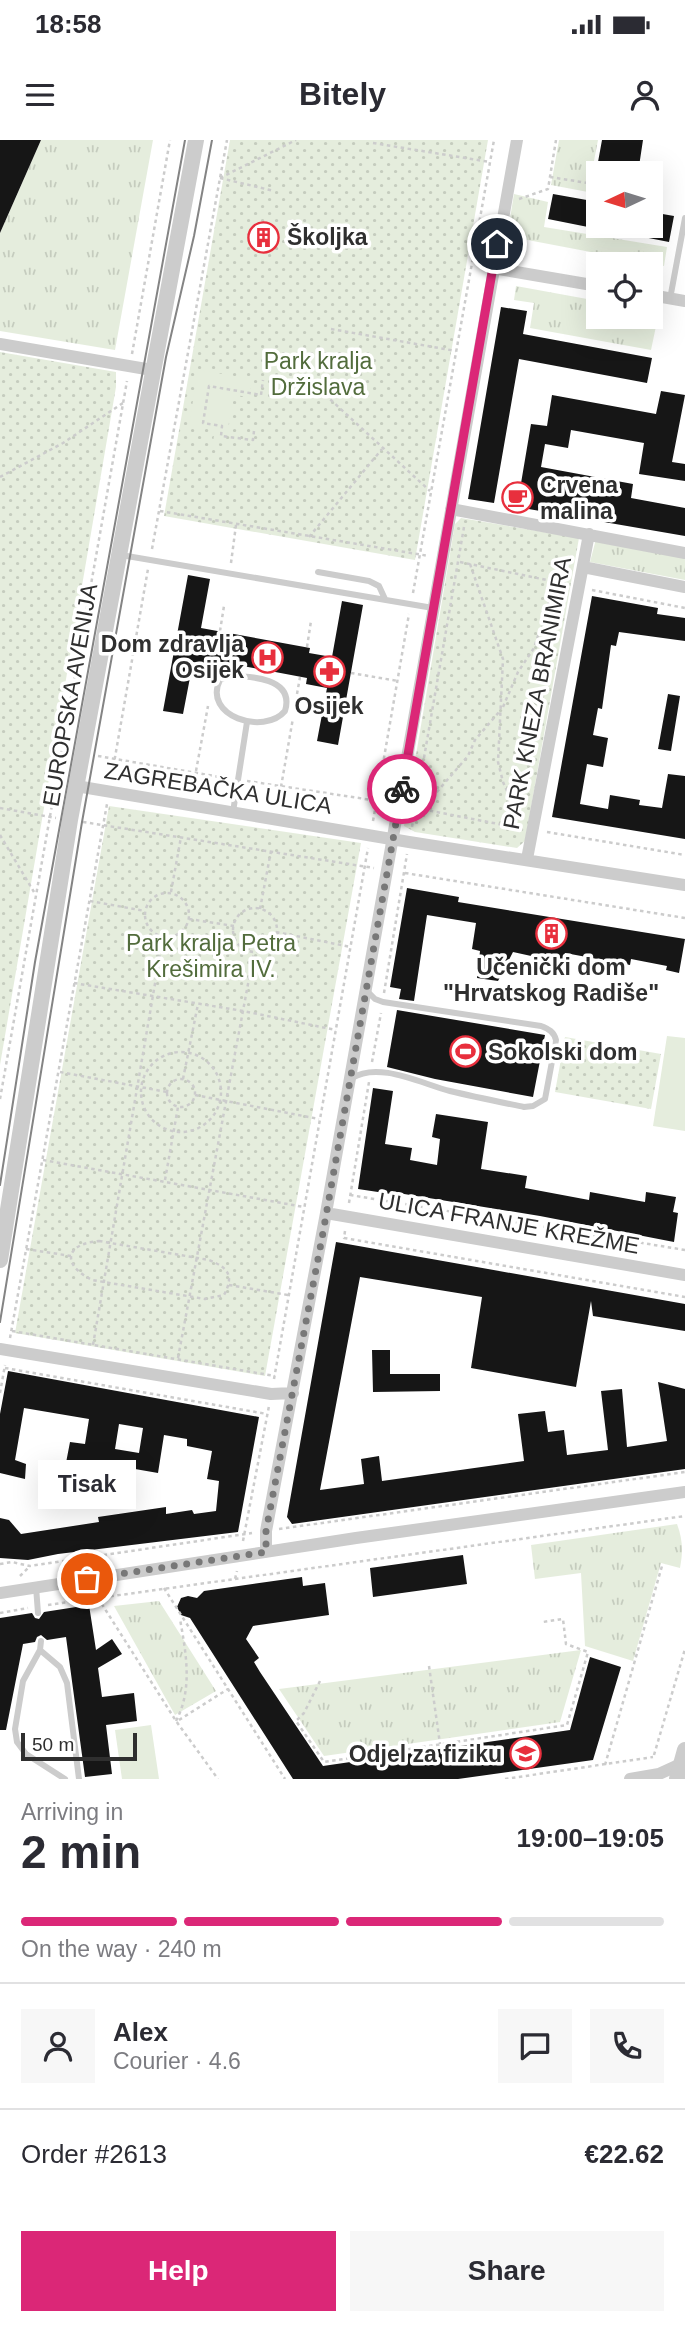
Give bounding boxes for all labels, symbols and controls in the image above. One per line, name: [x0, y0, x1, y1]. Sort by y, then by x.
text: 18:58: [35, 9, 102, 39]
icon: menu: [21, 76, 59, 114]
text: Bitely: [299, 76, 386, 112]
icon: person: [626, 76, 664, 114]
north arrow: [586, 161, 663, 238]
map controls: [586, 161, 663, 329]
pin: [467, 214, 527, 274]
building icon: Školjka: [247, 220, 281, 254]
place label: Školjka: [287, 223, 368, 250]
icon: home: [478, 225, 516, 263]
button: locate: [586, 252, 663, 329]
park label: Park kralja Držislava: [264, 348, 373, 400]
place label: Crvena malina: [540, 472, 618, 524]
cafe icon: Crvena malina: [500, 481, 534, 515]
street label: PARK KNEZA BRANIMIRA: [498, 554, 576, 831]
street label: EUROPSKA AVENIJA: [38, 581, 103, 808]
place label: Dom zdravlja Osijek: [101, 631, 244, 683]
hospital icon: Dom zdravlja Osijek: [250, 640, 284, 674]
pharmacy icon: Osijek: [312, 655, 346, 689]
place label: Osijek: [294, 693, 364, 719]
courier: [367, 754, 437, 824]
street label: ZAGREBAČKA ULICA: [102, 756, 334, 819]
icon: bike: [383, 770, 421, 808]
building icon: Učenički dom "Hrvatskog Radiše": [534, 916, 568, 950]
park label: Park kralja Petra Krešimira IV.: [126, 930, 296, 982]
place label: Učenički dom "Hrvatskog Radiše": [443, 954, 659, 1006]
sports icon: Sokolski dom: [448, 1035, 482, 1069]
place label: Sokolski dom: [488, 1039, 638, 1065]
street label: ULICA FRANJE KREŽME: [376, 1187, 642, 1259]
callout: Tisak: [38, 1460, 136, 1509]
text: Tisak: [58, 1471, 116, 1497]
pin: [57, 1549, 117, 1609]
icon: bag: [68, 1560, 106, 1598]
scale bar: [21, 1730, 136, 1762]
text: 50 m: [32, 1734, 74, 1755]
school or university icon: Odjel za fiziku: [508, 1737, 542, 1771]
place label: Odjel za fiziku: [349, 1741, 502, 1767]
text: Arriving in: [21, 1799, 123, 1825]
text: 19:00–19:05: [517, 1823, 664, 1853]
text: 2 min: [21, 1826, 141, 1878]
text: On the way · 240 m: [21, 1936, 222, 1962]
button: person: [21, 2009, 95, 2083]
button: chat: [498, 2009, 572, 2083]
button: phone: [590, 2009, 664, 2083]
text: Alex: [113, 2017, 168, 2047]
text: Courier · 4.6: [113, 2048, 241, 2074]
text: Order #2613: [21, 2139, 167, 2169]
text: €22.62: [584, 2139, 664, 2169]
button: Help: [21, 2231, 336, 2311]
button: Share: [350, 2231, 664, 2311]

